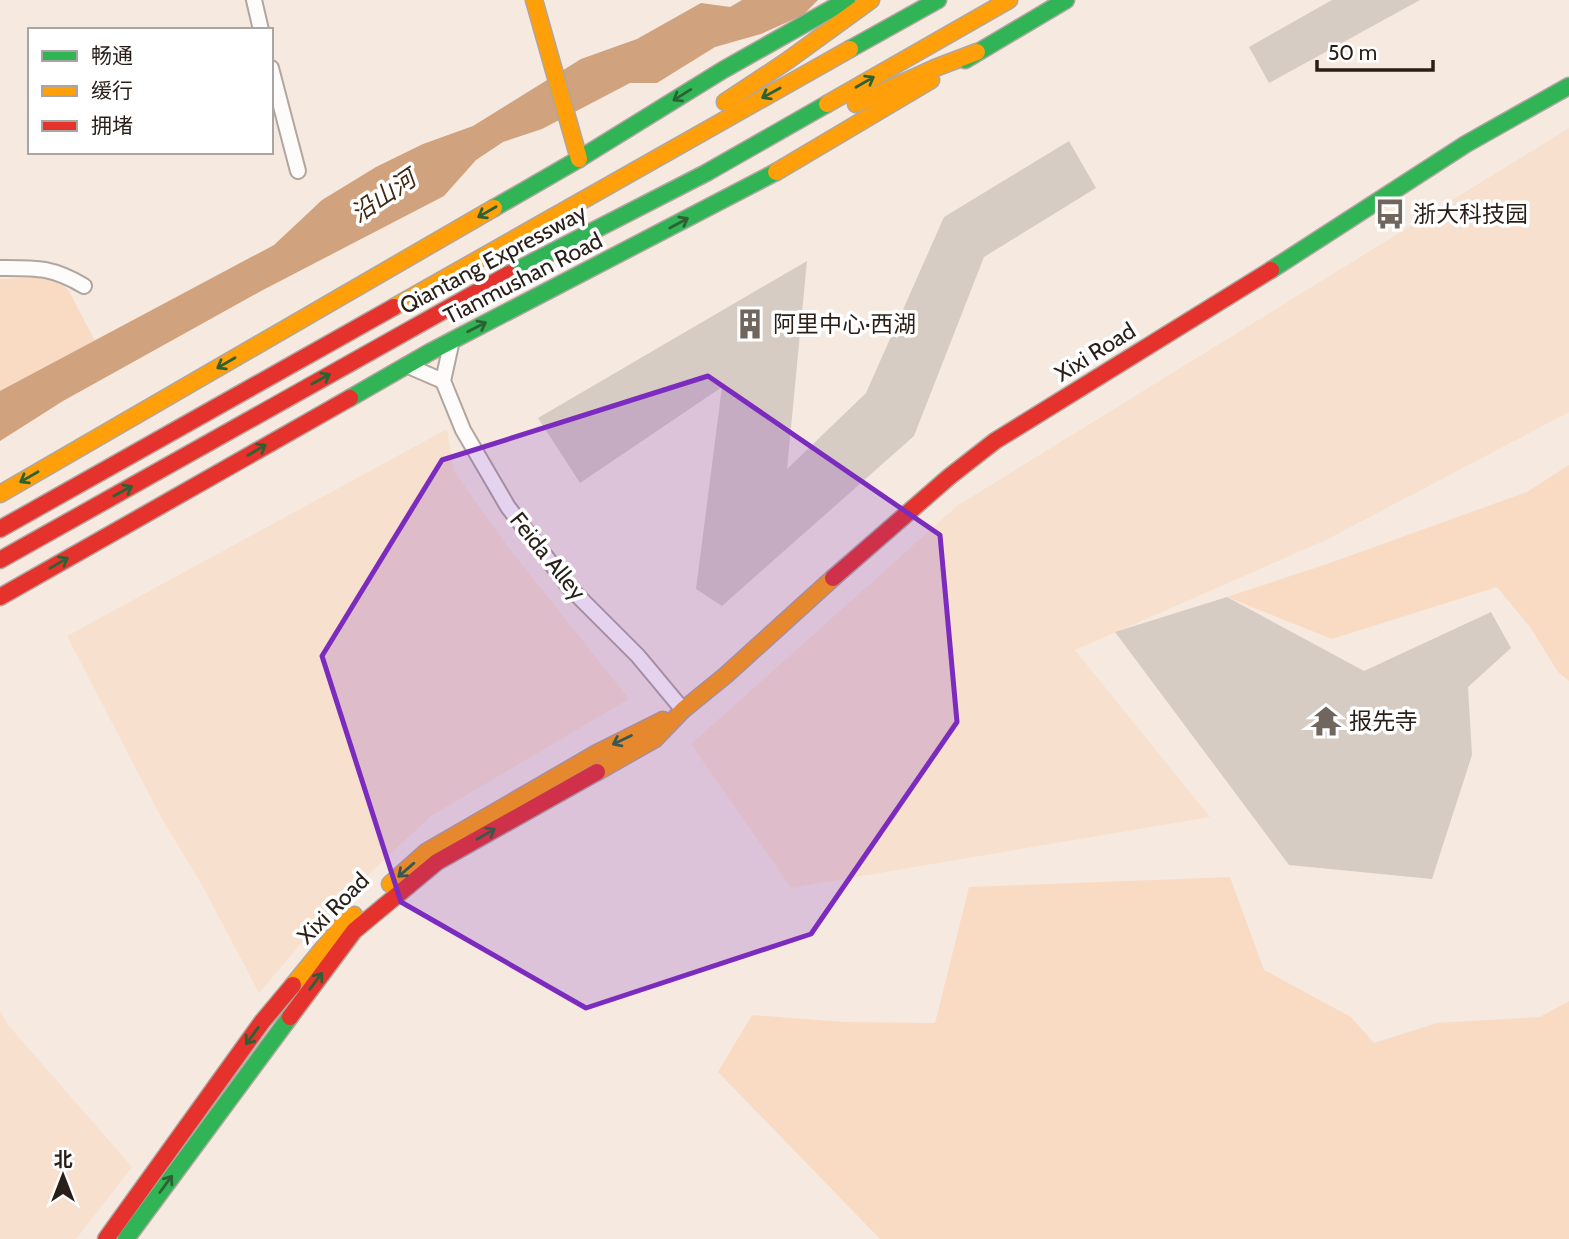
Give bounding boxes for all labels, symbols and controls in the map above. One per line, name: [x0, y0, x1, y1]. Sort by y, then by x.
legend: [28, 28, 273, 154]
scale bar: [1317, 28, 1432, 72]
text: 50 m: [1328, 40, 1377, 65]
text: 畅通: [91, 43, 133, 68]
one-way arrow: [855, 75, 875, 89]
text: 缓行: [91, 78, 133, 103]
one-way arrow: [762, 86, 782, 100]
one-way arrow: [672, 89, 692, 103]
text: 拥堵: [91, 113, 133, 138]
water label: 沿山河: [345, 162, 424, 228]
bus stop icon: 浙大科技园: [1373, 197, 1407, 231]
street label: Qiantang Expressway: [395, 198, 591, 320]
place label: 浙大科技园: [1413, 200, 1528, 228]
one-way arrow: [477, 206, 497, 220]
one-way arrow: [668, 215, 689, 229]
street label: Tianmushan Road: [439, 226, 607, 330]
building icon: 阿里中心·西湖: [733, 307, 767, 341]
place label: 阿里中心·西湖: [773, 310, 916, 338]
street label: Xixi Road: [1049, 316, 1141, 388]
one-way arrow: [466, 320, 487, 334]
one-way arrow: [217, 356, 237, 370]
one-way arrow: [311, 372, 331, 386]
one-way arrow: [246, 443, 267, 456]
one-way arrow: [20, 470, 40, 484]
one-way arrow: [113, 484, 133, 498]
street label: Feida Alley: [504, 507, 592, 606]
one-way arrow: [49, 556, 69, 570]
temple icon: 报先寺: [1309, 704, 1343, 738]
place label: 报先寺: [1349, 707, 1418, 735]
one-way arrow: [612, 734, 633, 748]
one-way arrow: [475, 827, 495, 841]
one-way arrow: [397, 862, 415, 878]
street label: Xixi Road: [291, 866, 375, 950]
one-way arrow: [308, 972, 323, 991]
one-way arrow: [245, 1026, 259, 1045]
north arrow: [28, 1141, 98, 1211]
text: 北: [53, 1148, 73, 1171]
one-way arrow: [159, 1175, 173, 1194]

